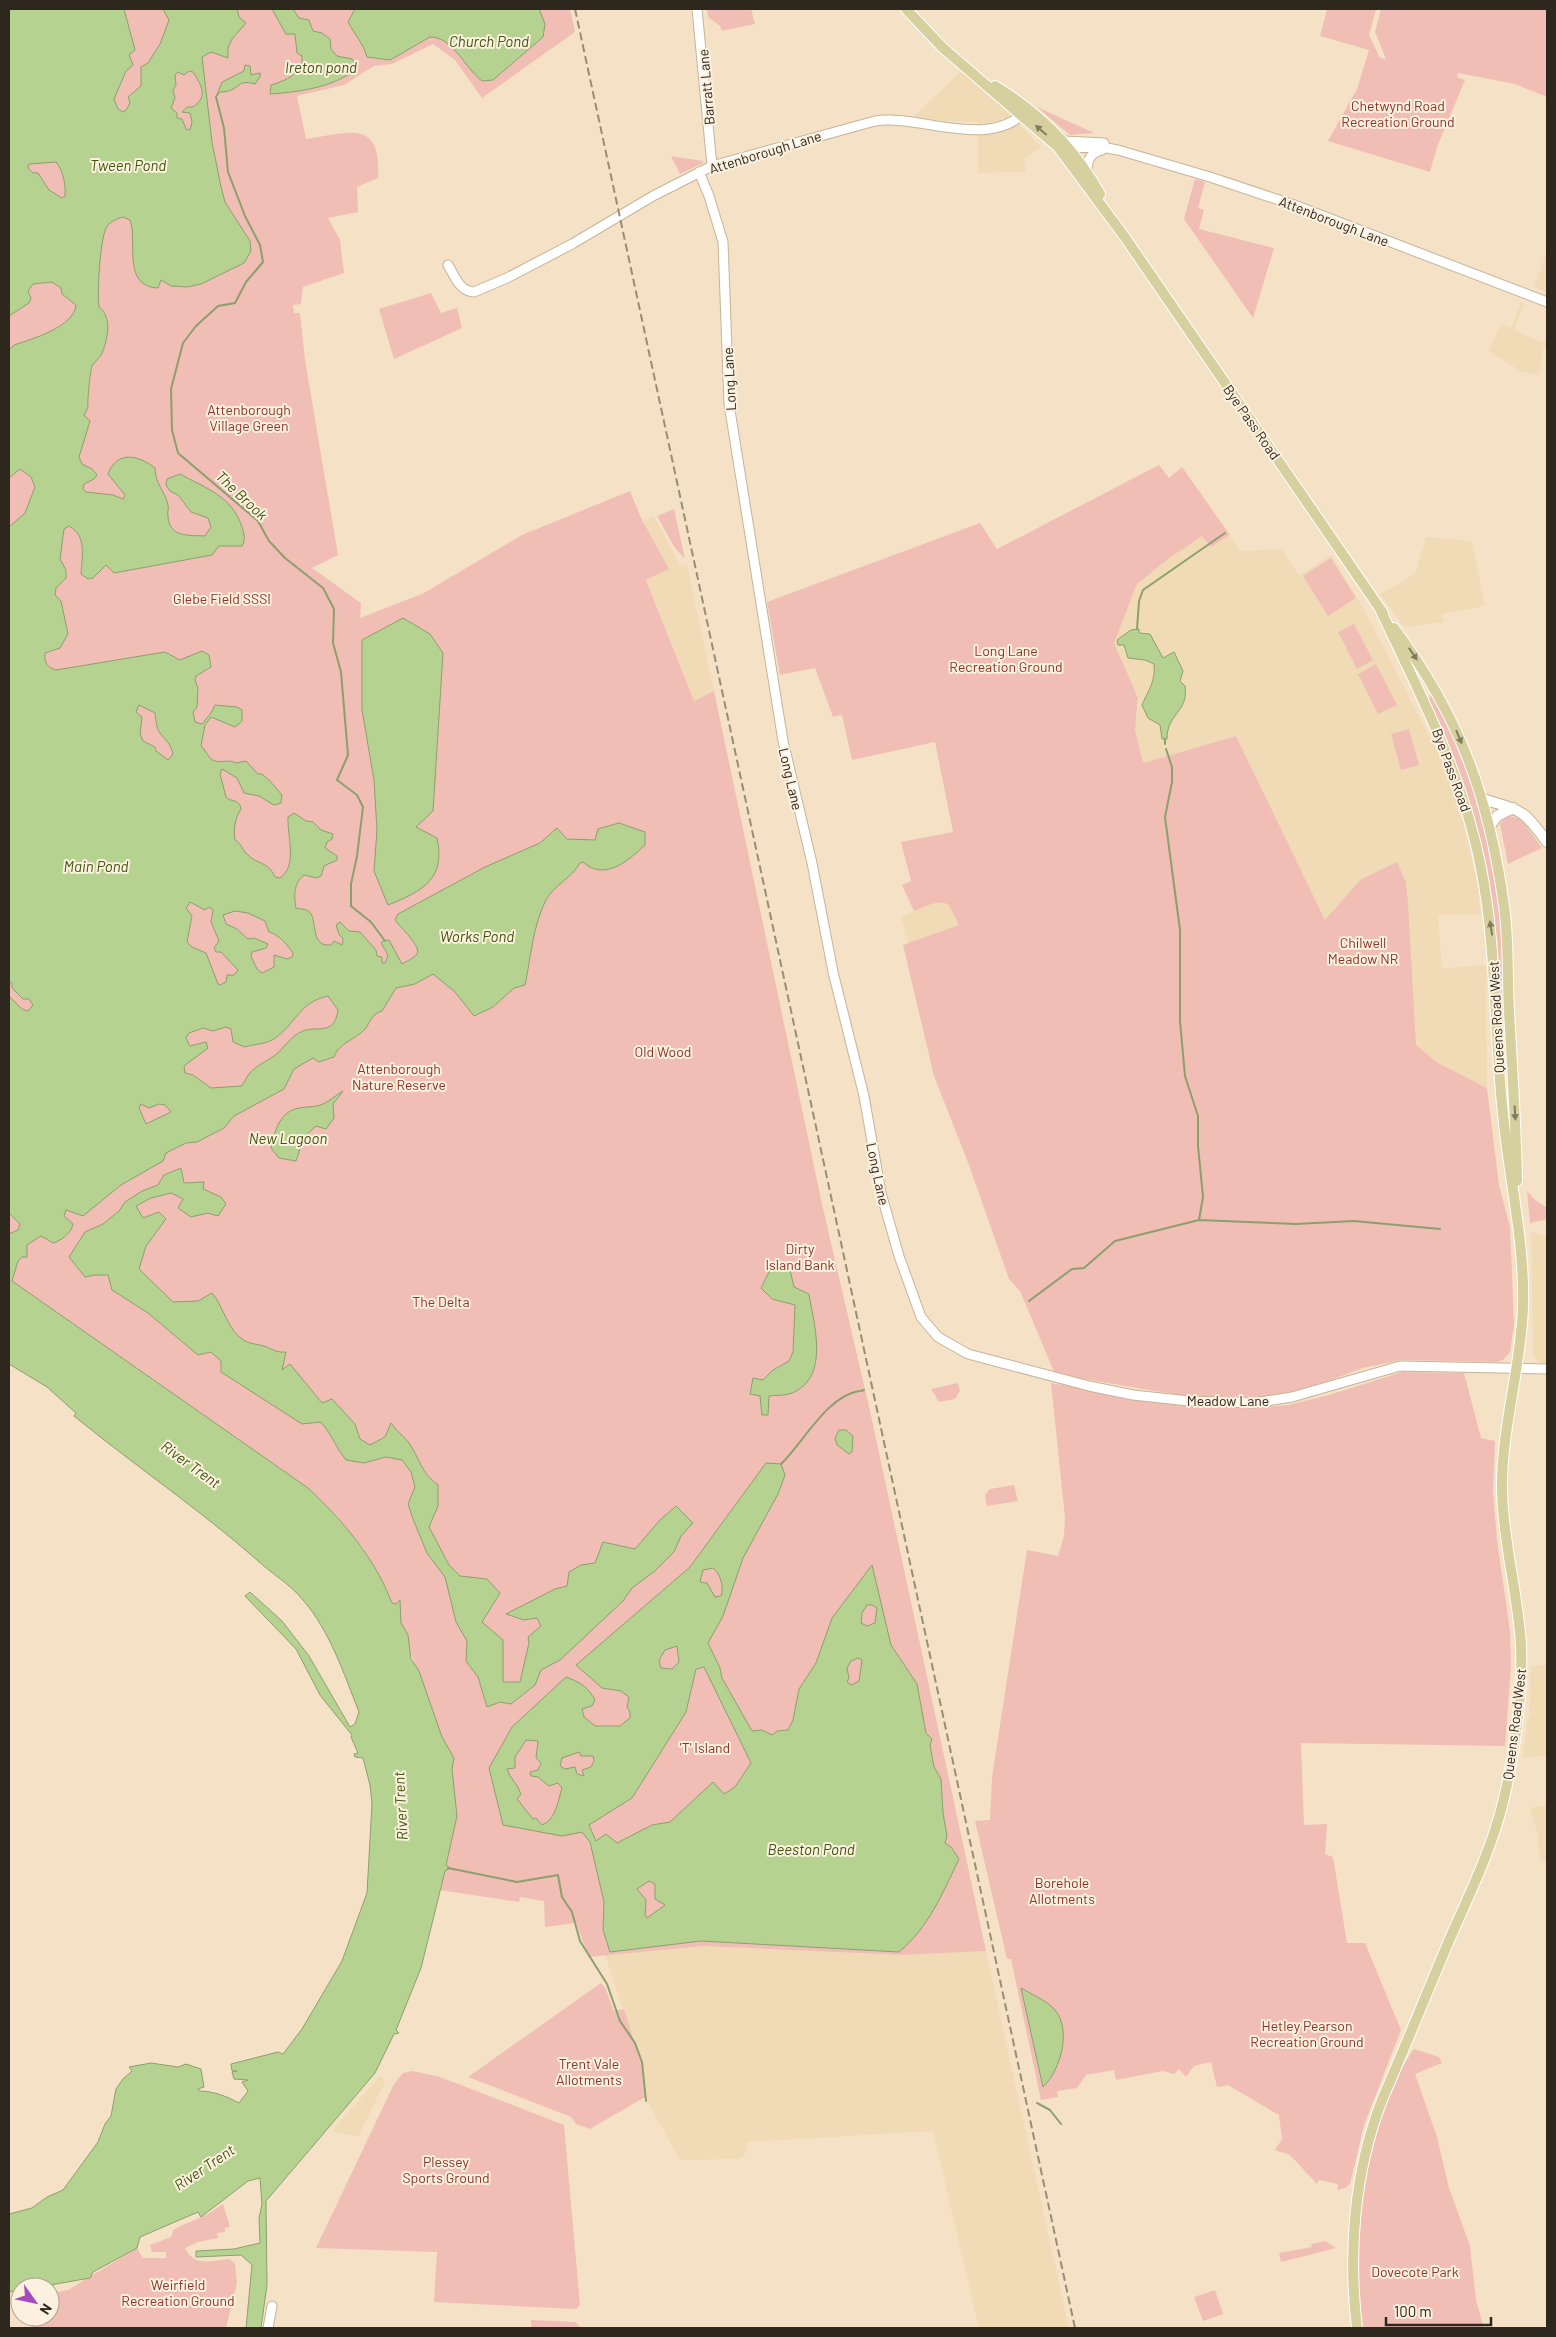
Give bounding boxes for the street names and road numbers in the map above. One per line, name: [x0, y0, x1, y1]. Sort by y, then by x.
street label: Barratt Lane: [694, 48, 718, 126]
street label: Attenborough Lane: [707, 127, 823, 177]
street label: Attenborough Lane: [1277, 192, 1391, 250]
street label: Long Lane: [719, 347, 739, 411]
street label: Bye Pass Road: [1220, 381, 1284, 463]
street label: Bye Pass Road: [1429, 726, 1475, 814]
street label: Long Lane: [776, 746, 806, 812]
street label: Queens Road West: [1485, 961, 1507, 1073]
street label: Long Lane: [863, 1141, 893, 1207]
street label: Meadow Lane: [1187, 1392, 1269, 1409]
street label: Queens Road West: [1499, 1667, 1529, 1781]

